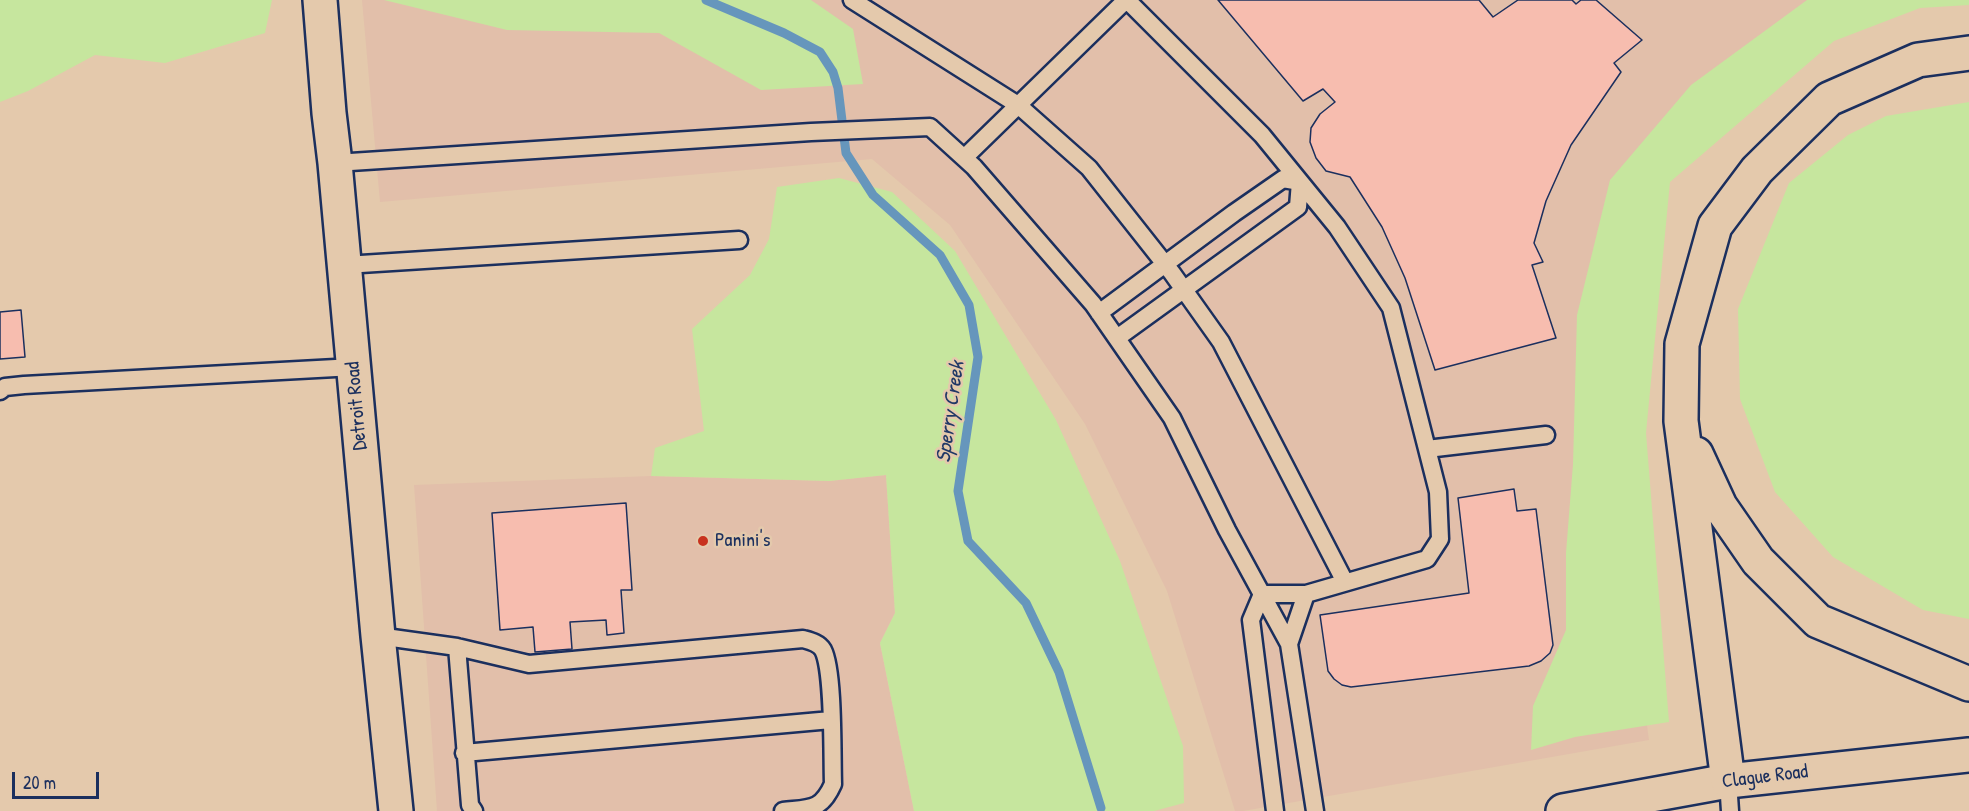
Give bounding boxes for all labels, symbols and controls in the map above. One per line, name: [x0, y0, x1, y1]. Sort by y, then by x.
water label: Sperry Creek: [931, 360, 971, 464]
street label: Detroit Road: [341, 361, 373, 451]
place label: Panini's: [715, 529, 770, 553]
marker: Panini's: [696, 534, 710, 548]
scale bar: [15, 760, 102, 798]
street label: Clague Road: [1721, 760, 1809, 794]
text: 20 m: [23, 770, 56, 795]

